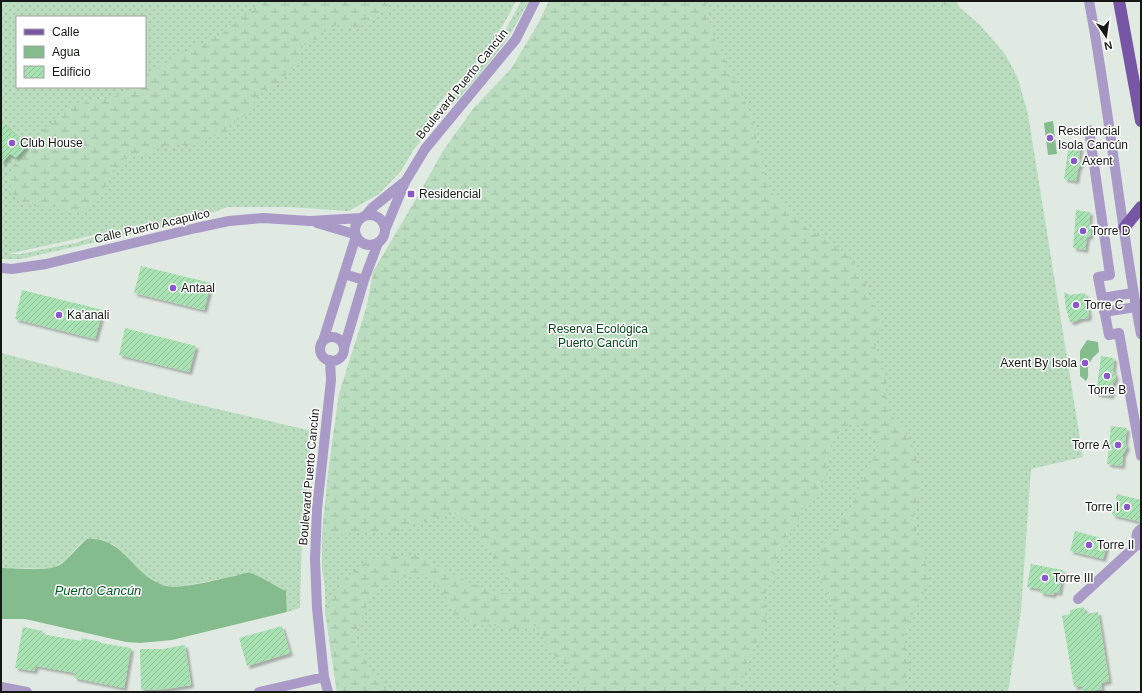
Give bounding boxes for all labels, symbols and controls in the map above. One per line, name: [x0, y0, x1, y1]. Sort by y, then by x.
legend: [16, 16, 146, 88]
north arrow: [1086, 16, 1126, 56]
text: Calle: [52, 25, 80, 39]
street label: Boulevard Puerto Cancún: [413, 26, 511, 142]
text: N: [1103, 39, 1113, 52]
text: Agua: [52, 45, 80, 59]
text: Edificio: [52, 65, 91, 79]
place label: Residencial Isola Cancún: [1058, 124, 1128, 152]
marker: Residencial Isola Cancún: [1045, 133, 1055, 143]
place label: Club House: [20, 136, 83, 150]
marker: Club House: [7, 138, 17, 148]
place label: Axent: [1082, 154, 1113, 168]
marker: Axent: [1069, 156, 1079, 166]
place label: Residencial: [419, 187, 481, 201]
marker: Residencial: [406, 189, 416, 199]
street label: Calle Puerto Acapulco: [93, 206, 211, 246]
place label: Torre D: [1091, 224, 1131, 238]
marker: Torre D: [1078, 226, 1088, 236]
place label: Antaal: [181, 281, 215, 295]
marker: Antaal: [168, 283, 178, 293]
place label: Torre C: [1084, 298, 1124, 312]
marker: Torre C: [1071, 300, 1081, 310]
place label: Ka'anali: [67, 308, 109, 322]
marker: Ka'anali: [54, 310, 64, 320]
park label: Reserva Ecológica Puerto Cancún: [548, 322, 648, 350]
place label: Axent By Isola: [1000, 356, 1077, 370]
marker: Axent By Isola: [1080, 358, 1090, 368]
marker: Torre B: [1102, 371, 1112, 381]
place label: Torre B: [1088, 383, 1126, 397]
street label: Boulevard Puerto Cancún: [296, 408, 322, 546]
place label: Torre A: [1072, 438, 1110, 452]
marker: Torre A: [1113, 440, 1123, 450]
place label: Torre I: [1085, 500, 1119, 514]
marker: Torre I: [1122, 502, 1132, 512]
place label: Torre II: [1097, 538, 1134, 552]
marker: Torre II: [1084, 540, 1094, 550]
place label: Torre III: [1053, 571, 1094, 585]
marker: Torre III: [1040, 573, 1050, 583]
water label: Puerto Cancún: [55, 583, 141, 598]

